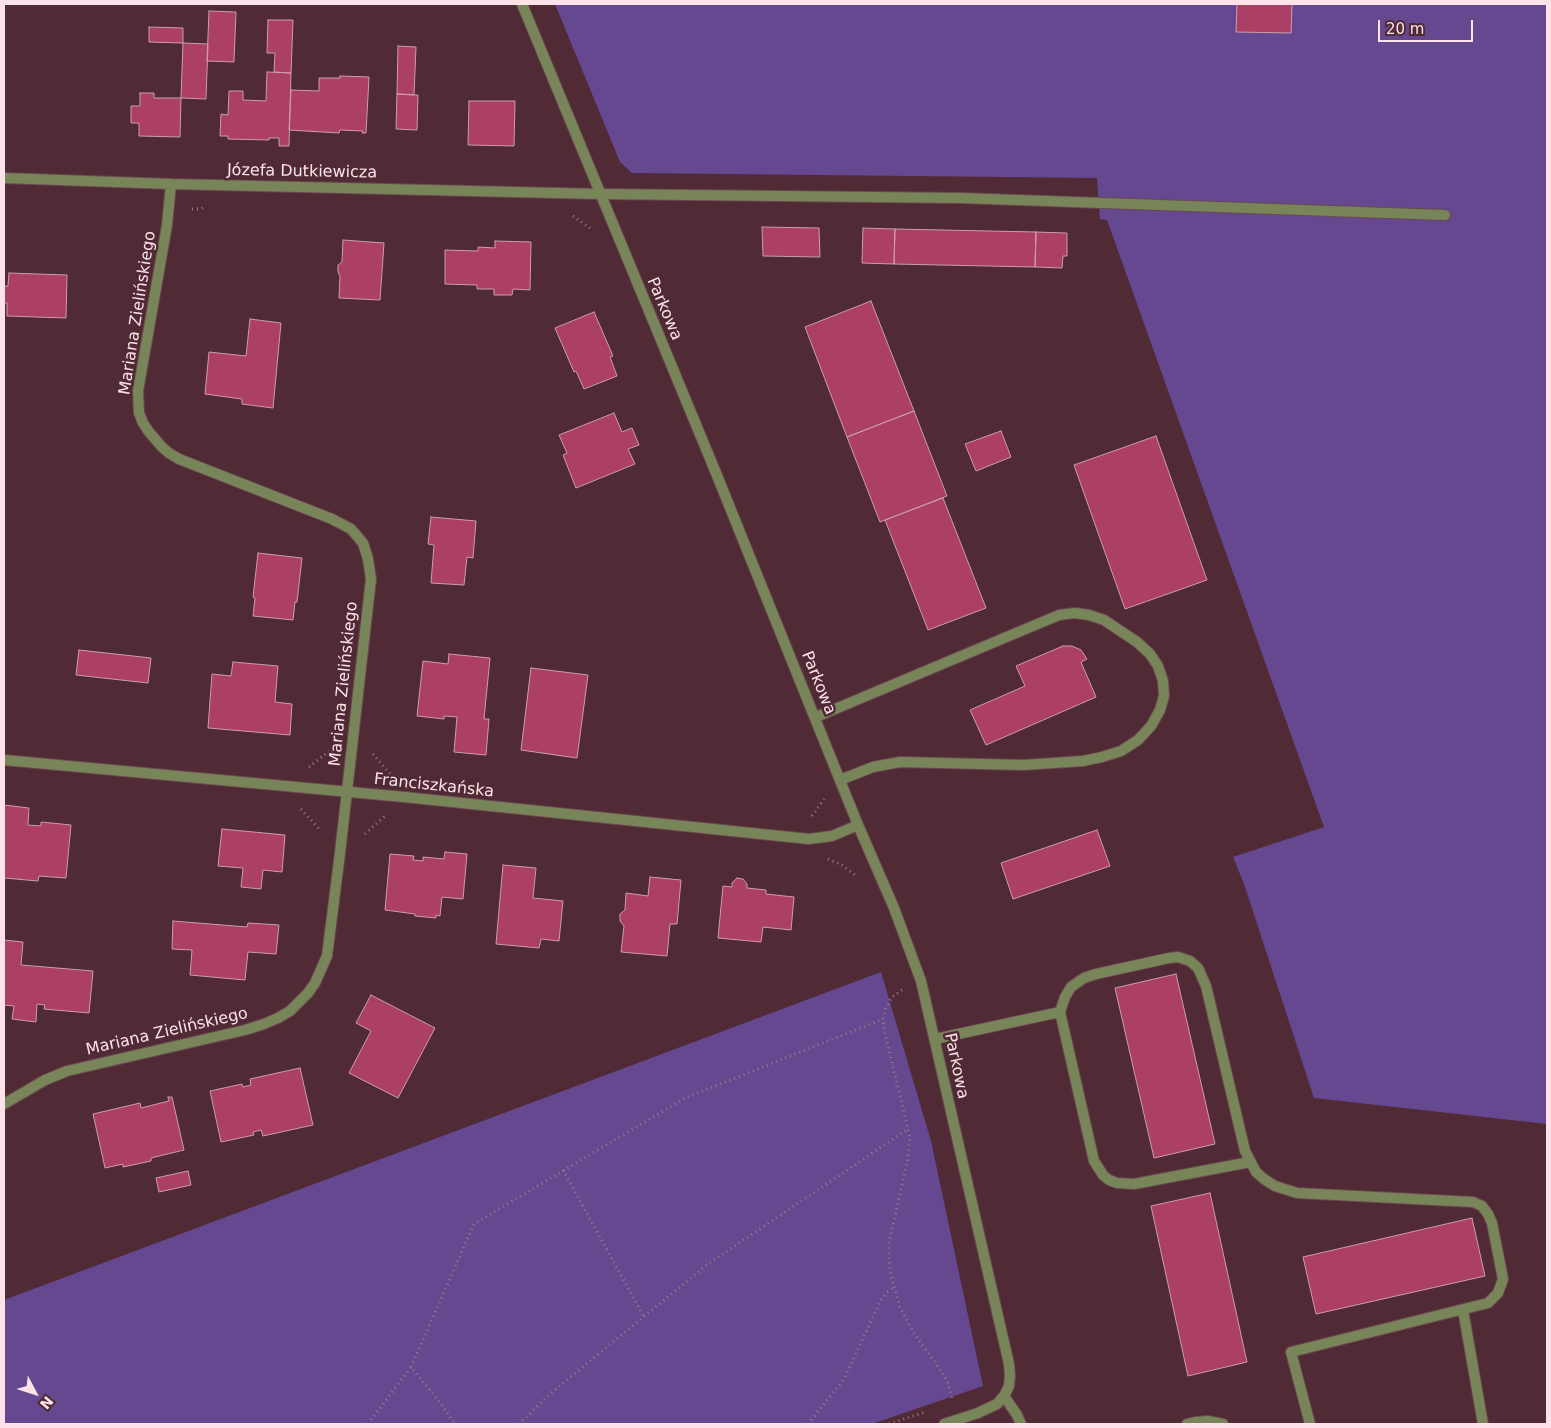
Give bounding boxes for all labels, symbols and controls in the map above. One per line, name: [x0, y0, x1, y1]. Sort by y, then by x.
scale bar: [1381, 10, 1476, 42]
text: 20 m: [1386, 20, 1424, 38]
street label: Józefa Dutkiewicza: [227, 161, 377, 183]
street label: Mariana Zielińskiego: [116, 230, 160, 396]
street label: Parkowa: [642, 275, 686, 343]
street label: Mariana Zielińskiego: [326, 601, 362, 767]
street label: Parkowa: [797, 648, 839, 718]
street label: Franciszkańska: [373, 770, 495, 802]
street label: Mariana Zielińskiego: [84, 1004, 250, 1060]
street label: Parkowa: [940, 1031, 972, 1101]
north arrow: [10, 1368, 60, 1418]
text: N: [37, 1393, 56, 1412]

